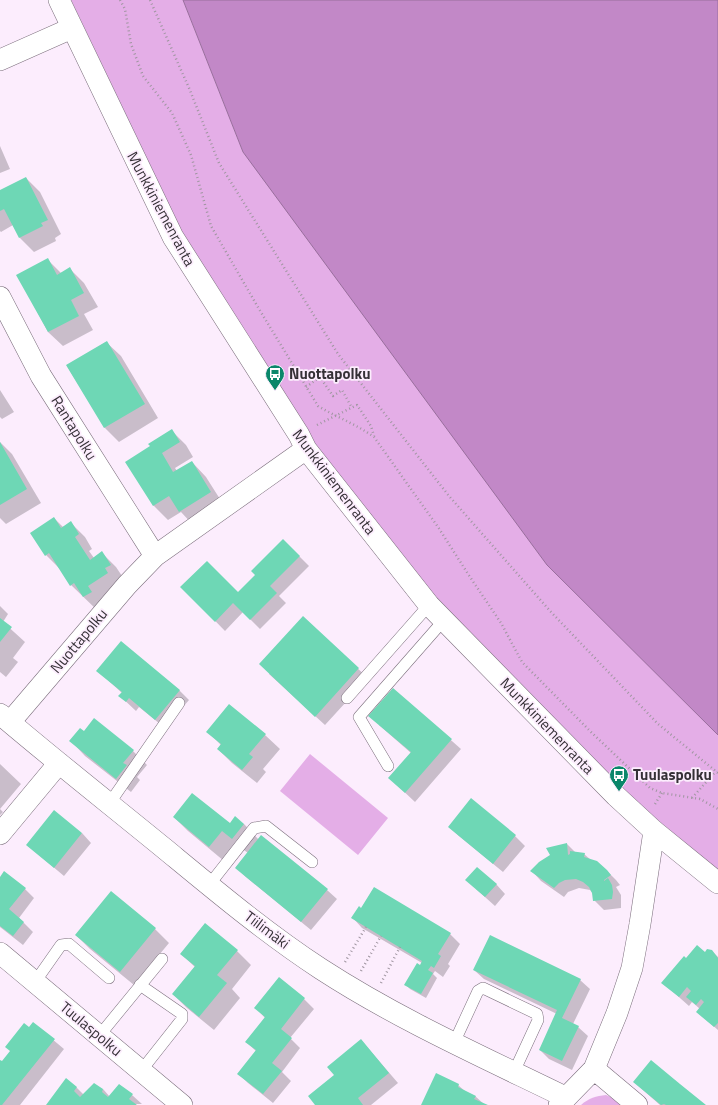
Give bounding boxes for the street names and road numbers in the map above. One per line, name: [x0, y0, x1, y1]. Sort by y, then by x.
street label: Munkkiniemenranta: [122, 147, 202, 271]
street label: Rantapolku: [46, 391, 103, 464]
street label: Munkkiniemenranta: [287, 424, 382, 540]
street label: Nuottapolku: [45, 603, 113, 678]
street label: Munkkiniemenranta: [495, 672, 600, 780]
street label: Tiilimäki: [240, 905, 295, 954]
street label: Tuulaspolku: [55, 996, 127, 1062]

